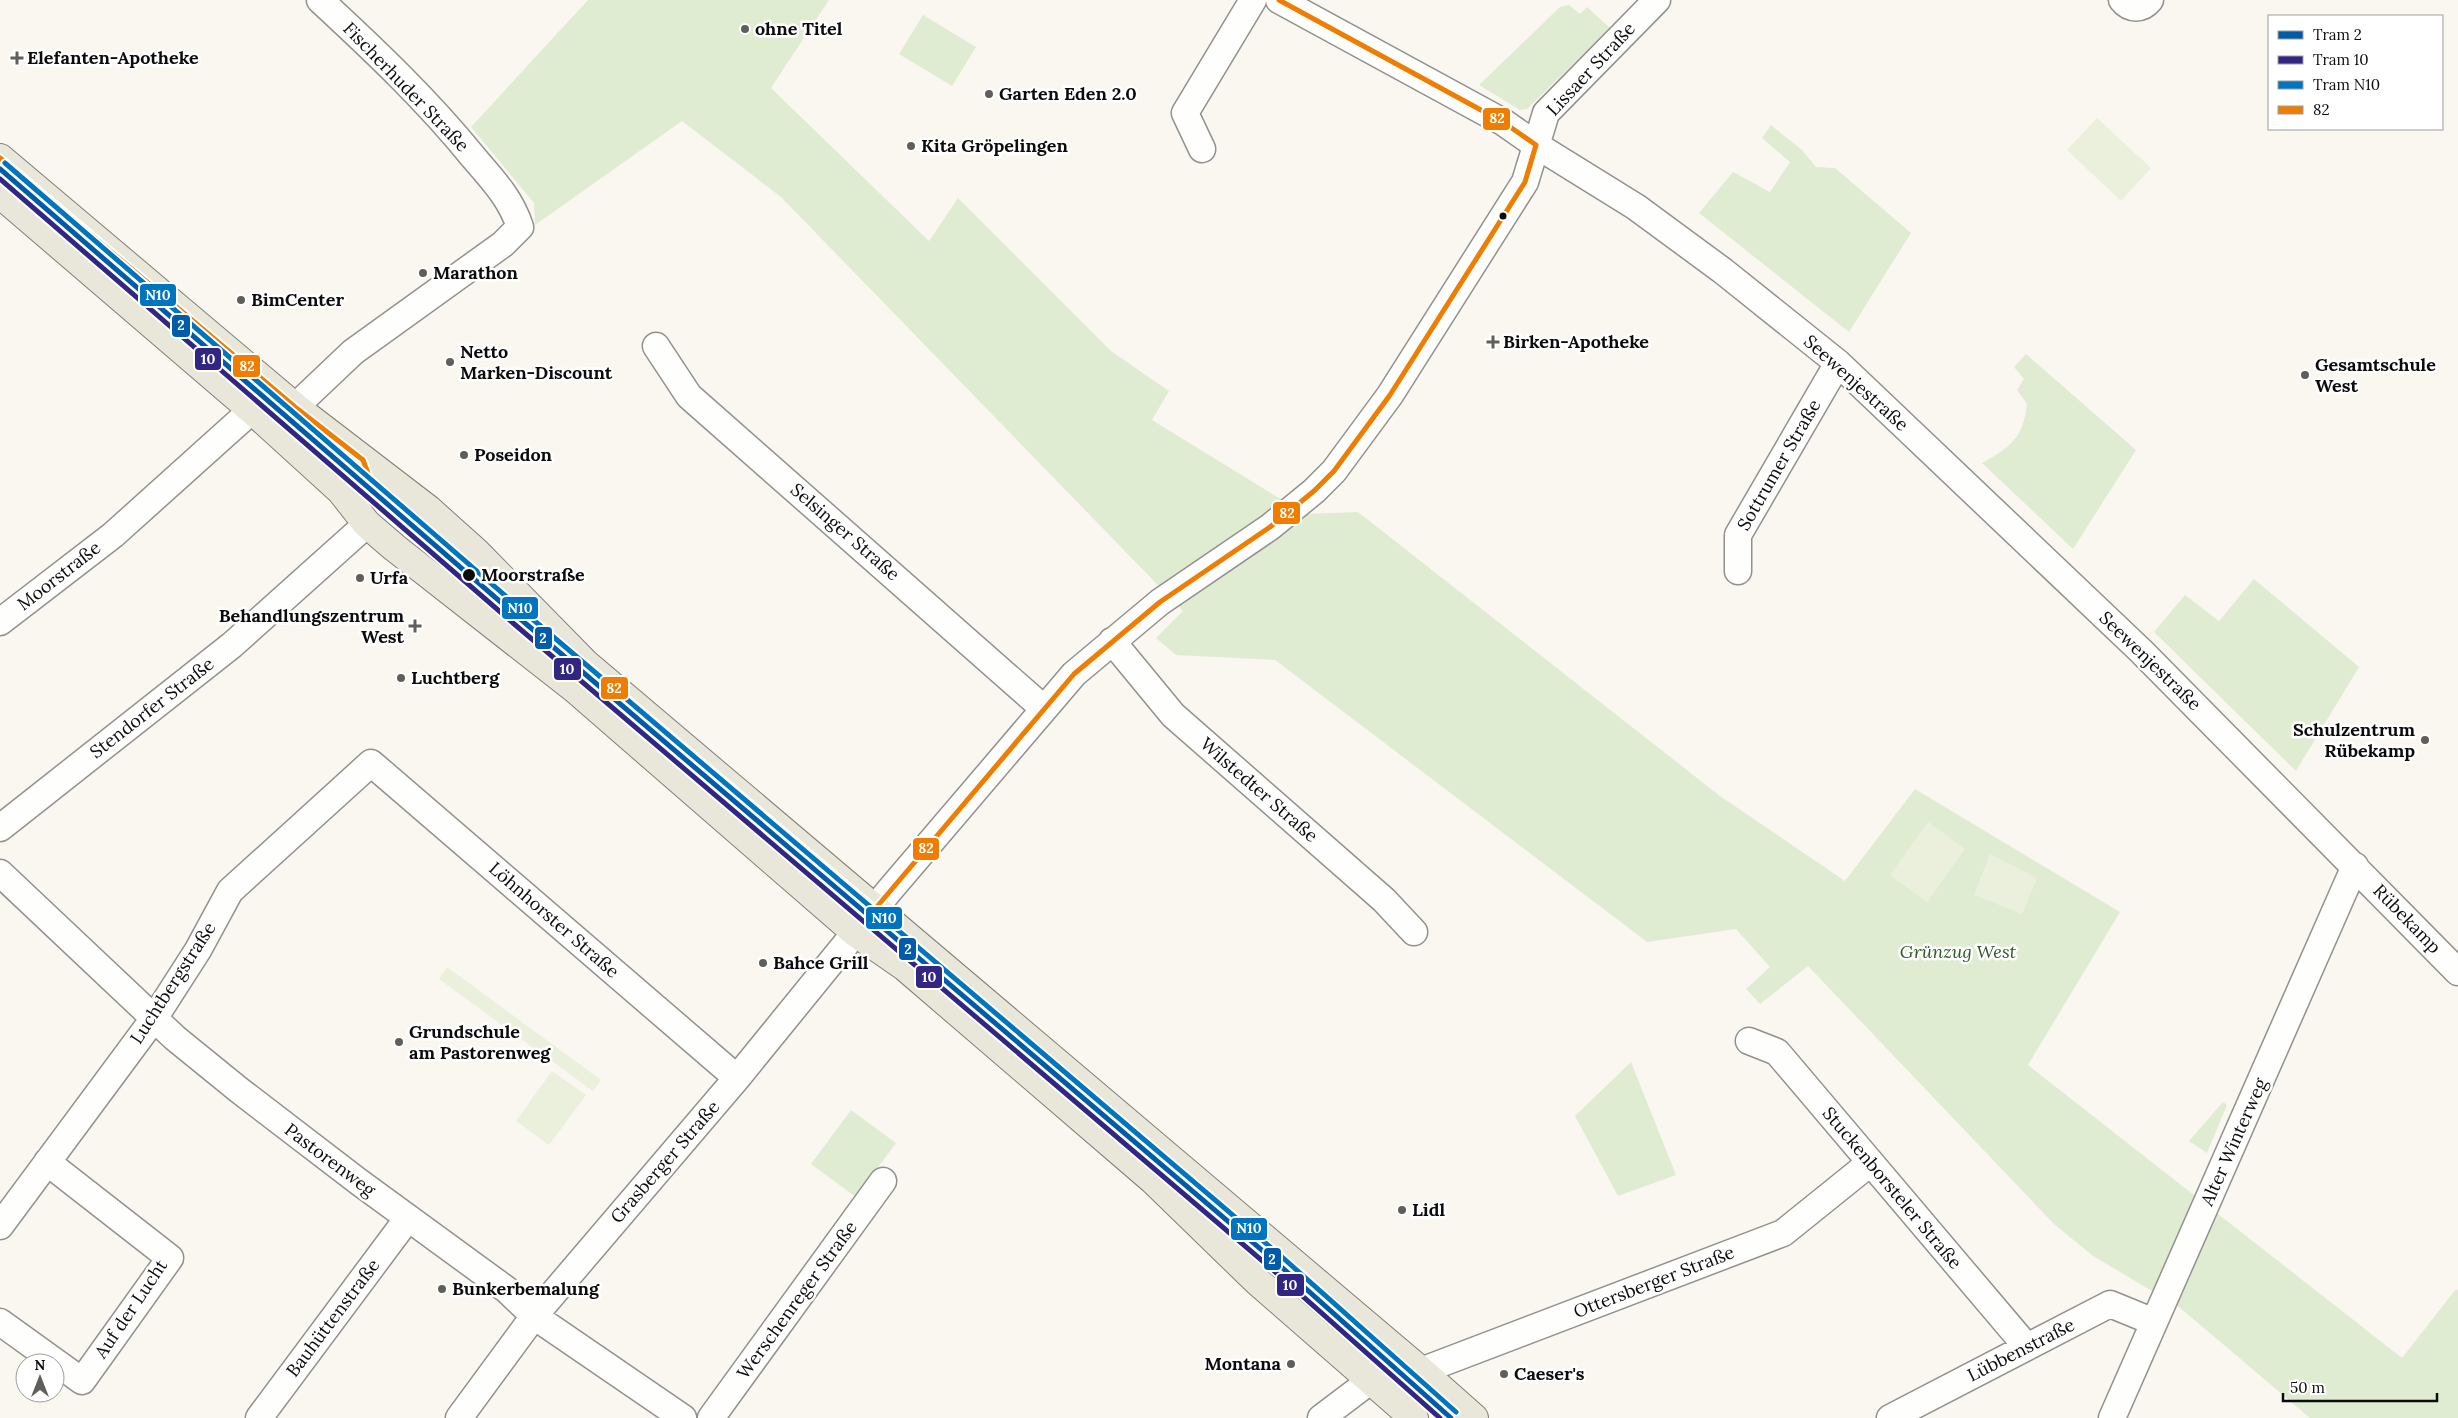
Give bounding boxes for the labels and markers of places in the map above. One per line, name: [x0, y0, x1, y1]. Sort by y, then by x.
place label: ohne Titel: [755, 17, 843, 40]
marker: ohne Titel: [739, 23, 751, 35]
place label: Elefanten-Apotheke: [27, 46, 199, 69]
marker: Elefanten-Apotheke: [11, 52, 23, 64]
place label: Garten Eden 2.0: [999, 82, 1137, 105]
marker: Garten Eden 2.0: [983, 88, 995, 100]
place label: Kita Gröpelingen: [921, 134, 1068, 157]
marker: Kita Gröpelingen: [905, 140, 917, 152]
unlabelled marker: [1498, 211, 1508, 221]
place label: Marathon: [433, 261, 518, 284]
marker: Marathon: [417, 267, 429, 279]
place label: BimCenter: [251, 288, 344, 311]
marker: BimCenter: [235, 294, 247, 306]
place label: Birken-Apotheke: [1503, 330, 1649, 353]
marker: Birken-Apotheke: [1487, 336, 1499, 348]
place label: Netto Marken-Discount: [460, 340, 613, 384]
place label: Gesamtschule West: [2315, 353, 2436, 397]
marker: Netto Marken-Discount: [444, 356, 456, 368]
marker: Gesamtschule West: [2299, 369, 2311, 381]
place label: Poseidon: [474, 443, 553, 466]
marker: Poseidon: [458, 449, 470, 461]
place label: Moorstraße: [481, 563, 585, 586]
place label: Urfa: [370, 566, 409, 589]
marker: Moorstraße: [461, 567, 477, 583]
marker: Urfa: [354, 572, 366, 584]
place label: Behandlungszentrum West: [219, 604, 405, 648]
marker: Behandlungszentrum West: [408, 619, 422, 633]
place label: Luchtberg: [411, 666, 500, 689]
marker: Luchtberg: [395, 672, 407, 684]
place label: Schulzentrum Rübekamp: [2293, 718, 2415, 762]
marker: Schulzentrum Rübekamp: [2419, 734, 2431, 746]
place label: Bahce Grill: [773, 951, 869, 974]
marker: Bahce Grill: [757, 957, 769, 969]
place label: Grundschule am Pastorenweg: [409, 1020, 551, 1064]
marker: Grundschule am Pastorenweg: [393, 1036, 405, 1048]
place label: Lidl: [1412, 1198, 1445, 1221]
marker: Lidl: [1396, 1204, 1408, 1216]
place label: Bunkerbemalung: [452, 1277, 600, 1300]
marker: Bunkerbemalung: [436, 1283, 448, 1295]
place label: Montana: [1205, 1352, 1282, 1375]
marker: Montana: [1285, 1358, 1297, 1370]
place label: Caeser's: [1514, 1362, 1585, 1385]
marker: Caeser's: [1498, 1368, 1510, 1380]

